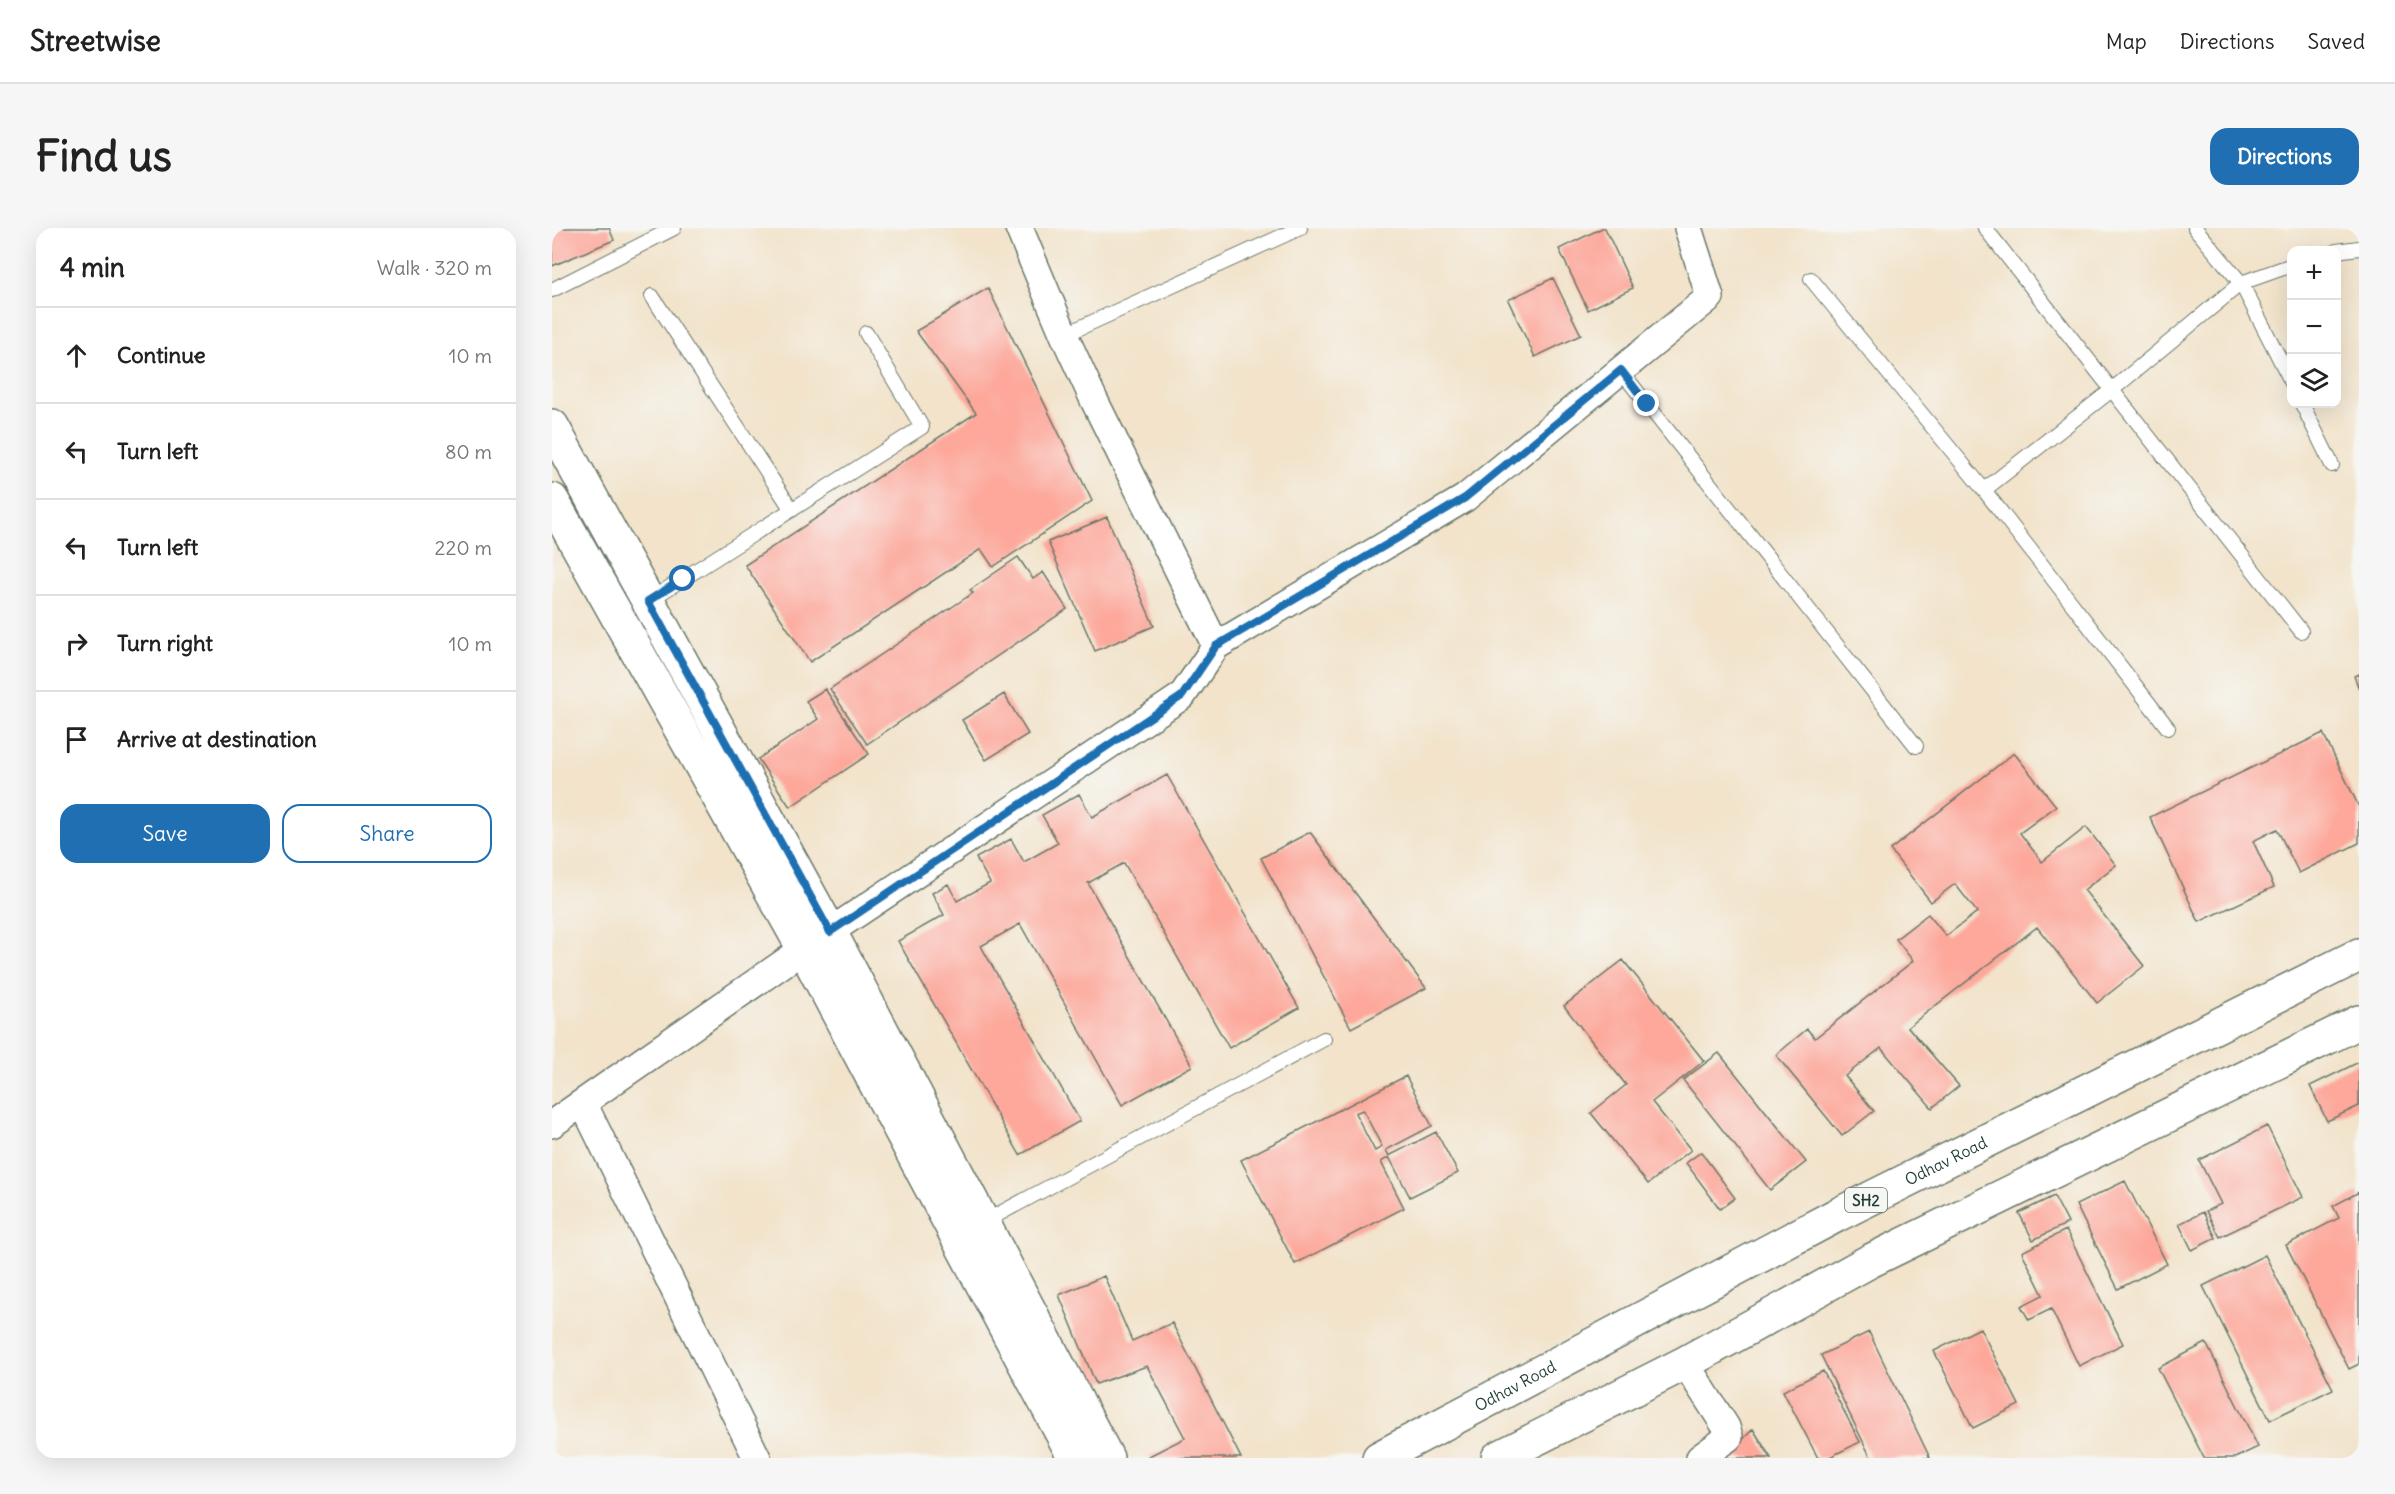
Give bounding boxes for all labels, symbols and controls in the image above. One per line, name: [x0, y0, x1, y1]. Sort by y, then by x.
text: Streetwise: [30, 23, 161, 59]
text: Map: [2106, 28, 2147, 55]
text: Directions: [2180, 28, 2274, 55]
text: Saved: [2307, 28, 2365, 55]
button: Directions: [2210, 128, 2359, 185]
text: Find us: [36, 130, 172, 182]
map controls: [2287, 246, 2341, 408]
button: +: [2287, 246, 2341, 300]
text: 4 min: [60, 251, 125, 284]
text: Walk · 320 m: [377, 255, 492, 280]
button: −: [2287, 300, 2341, 354]
icon: ahead: [60, 339, 93, 372]
text: Continue: [117, 341, 206, 369]
text: 10 m: [449, 343, 492, 368]
button: layers: [2287, 354, 2341, 408]
route end: [1633, 390, 1659, 416]
icon: left: [60, 435, 93, 468]
text: Turn left: [117, 437, 198, 465]
text: 80 m: [445, 439, 492, 464]
icon: left: [60, 531, 93, 564]
text: Turn left: [117, 533, 198, 561]
text: 220 m: [435, 535, 492, 560]
route start: [669, 565, 695, 591]
icon: right: [60, 627, 93, 660]
text: Turn right: [117, 629, 213, 657]
text: 10 m: [449, 631, 492, 656]
icon: arrive: [60, 723, 93, 756]
text: Arrive at destination: [117, 725, 317, 753]
button: Save: [60, 804, 270, 863]
button: Share: [282, 804, 492, 863]
street label: Odhav Road: [1901, 1132, 1990, 1190]
road number: SH2: [1845, 1188, 1887, 1212]
street label: Odhav Road: [1471, 1356, 1559, 1416]

